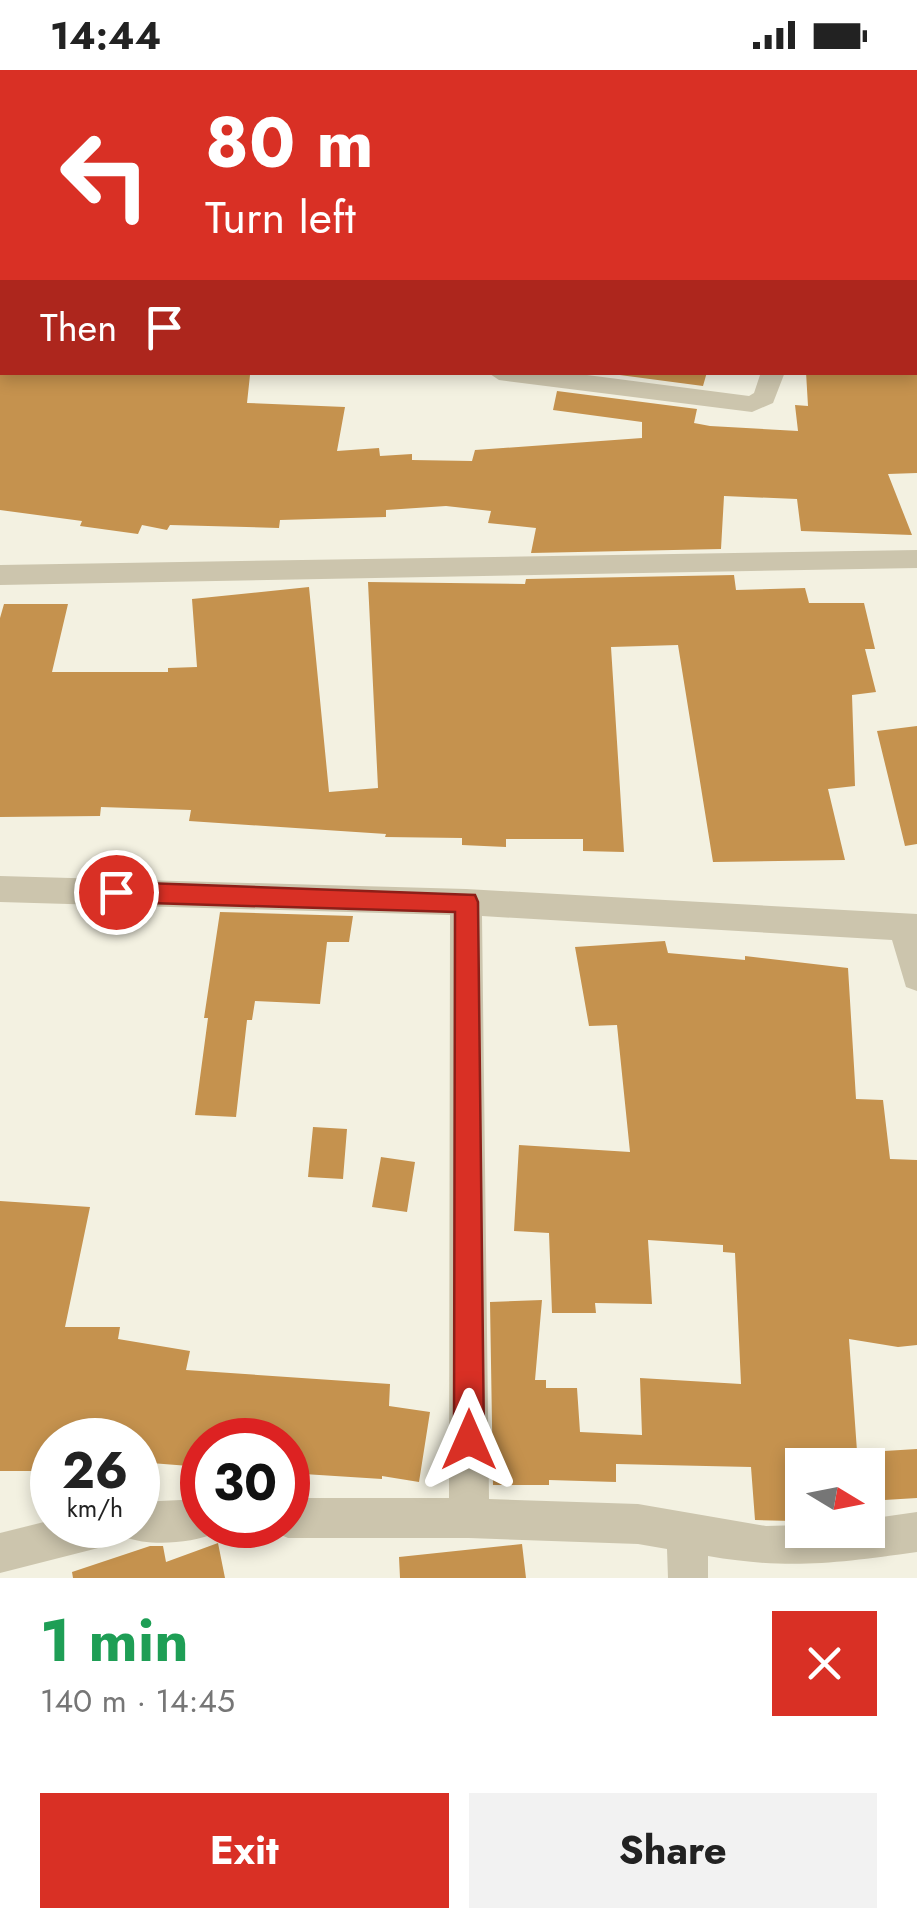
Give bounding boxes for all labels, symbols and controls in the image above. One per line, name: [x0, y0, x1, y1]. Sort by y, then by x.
text: 14:44: [50, 8, 161, 63]
text: 80 m: [205, 92, 374, 193]
icon: left: [40, 110, 170, 240]
text: Turn left: [205, 185, 356, 250]
text: Then: [40, 300, 117, 355]
icon: arrive: [137, 300, 192, 355]
pin: [74, 850, 159, 935]
icon: arrive: [89, 865, 144, 920]
position arrow: [417, 1388, 521, 1492]
speed limit sign: 30: [180, 1418, 310, 1548]
text: 26: [62, 1434, 128, 1507]
north arrow: [785, 1448, 885, 1548]
map controls: [785, 1448, 885, 1548]
text: km/h: [67, 1490, 123, 1526]
text: 1 min: [40, 1597, 189, 1684]
button: close: [772, 1611, 877, 1716]
text: 140 m · 14:45: [40, 1678, 235, 1724]
button: Exit: [40, 1793, 449, 1908]
button: Share: [469, 1793, 877, 1908]

